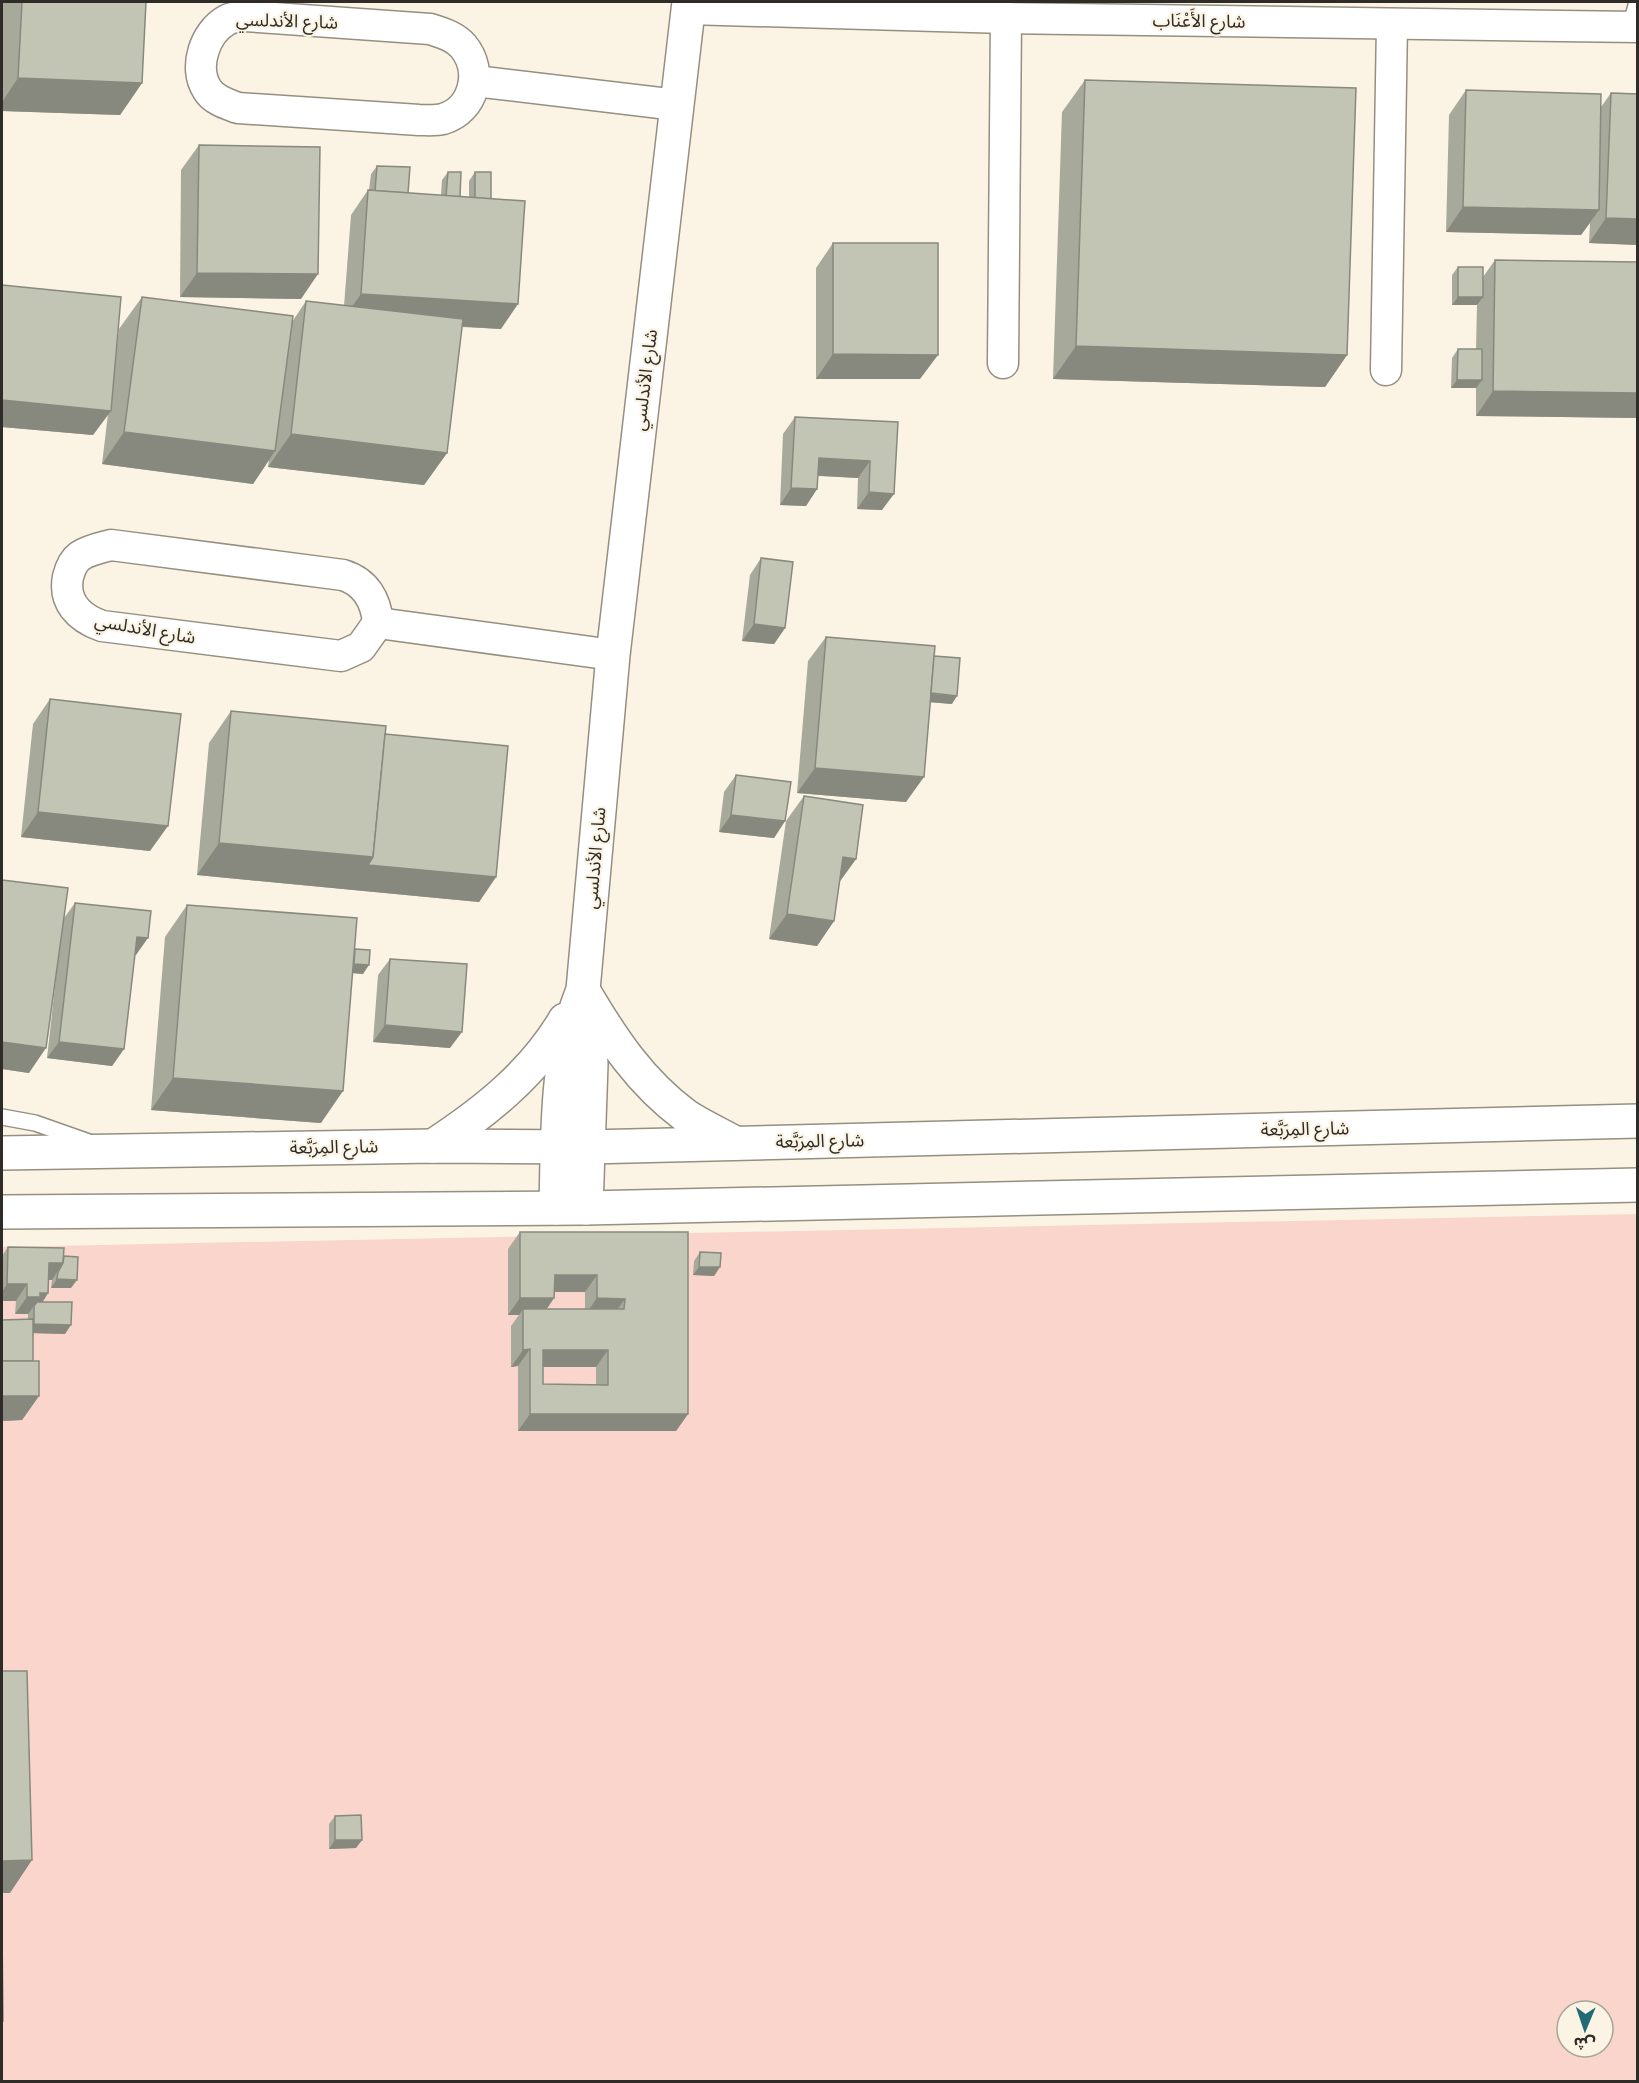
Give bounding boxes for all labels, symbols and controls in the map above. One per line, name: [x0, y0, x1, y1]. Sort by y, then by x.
street label: شارع الأندلسي: [235, 7, 338, 37]
street label: شارع الأَعْنَاب: [1152, 7, 1246, 36]
street label: شارع الأندلسي: [627, 328, 665, 432]
street label: شارع الأندلسي: [92, 608, 197, 652]
street label: شارع الأندلسي: [579, 806, 613, 910]
street label: شارع المِرَبَّعة: [1260, 1116, 1350, 1144]
street label: شارع المِرَبَّعة: [775, 1128, 865, 1156]
street label: شارع المِرَبَّعة: [289, 1134, 379, 1162]
north arrow: [1555, 1999, 1615, 2059]
text: ش: [1573, 2034, 1596, 2054]

